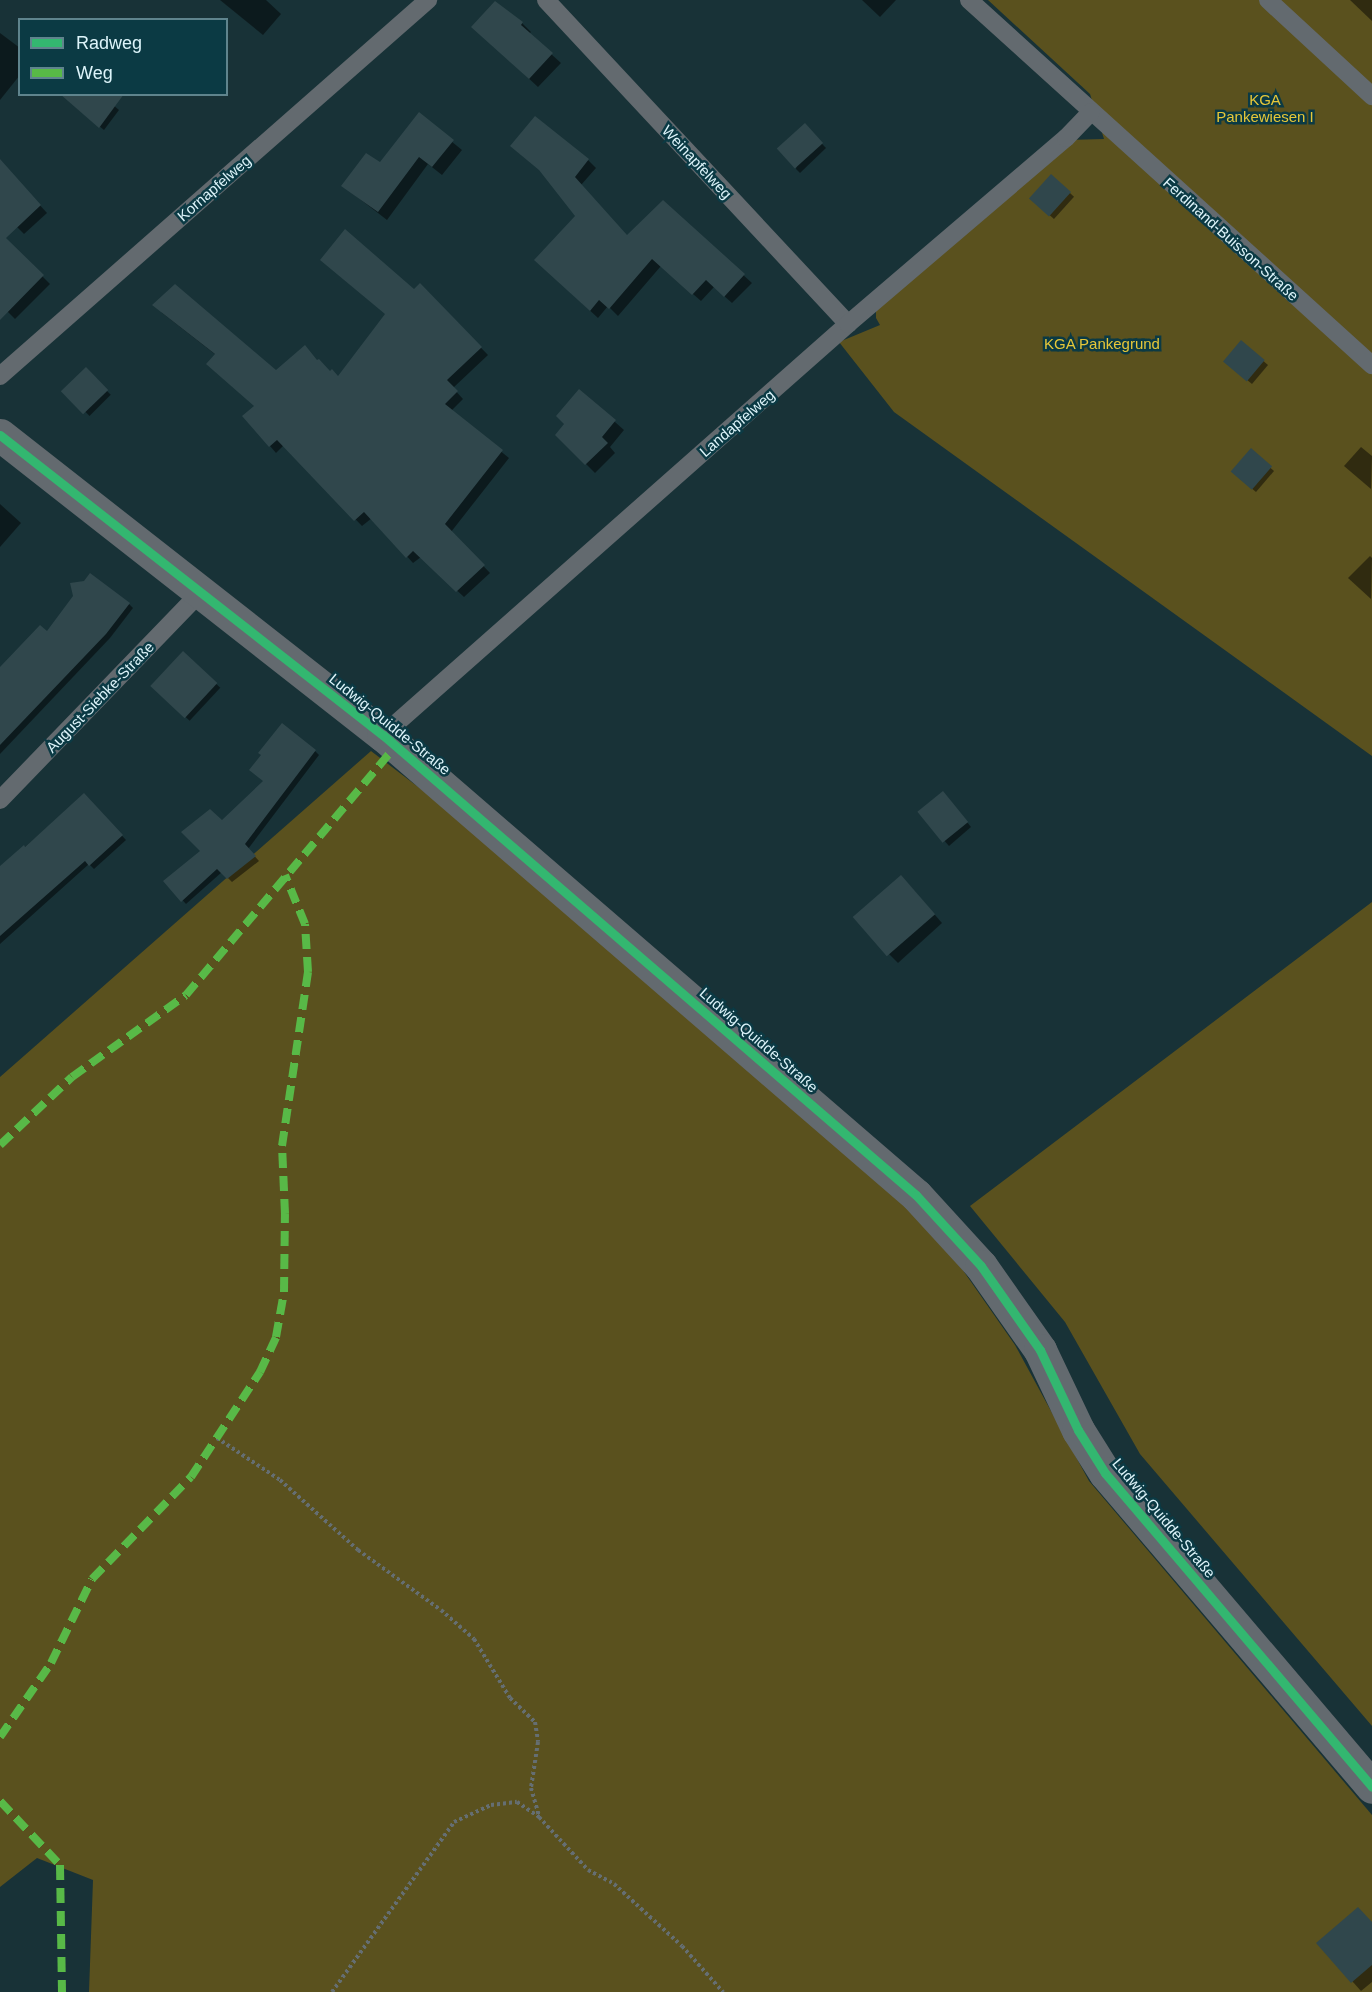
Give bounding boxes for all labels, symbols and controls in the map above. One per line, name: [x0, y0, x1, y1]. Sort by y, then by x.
legend: [18, 18, 228, 96]
text: Radweg: [76, 33, 142, 53]
text: Weg: [76, 63, 113, 83]
park label: KGA Pankewiesen I: [1216, 90, 1314, 125]
street label: Weinapfelweg: [658, 122, 736, 202]
street label: Kornapfelweg: [173, 151, 255, 225]
street label: Ferdinand-Buisson-Straße: [1160, 173, 1302, 305]
park label: KGA Pankegrund: [1044, 335, 1160, 353]
street label: Landapfelweg: [696, 386, 778, 460]
street label: August-Siebke-Straße: [42, 638, 158, 756]
street label: Ludwig-Quidde-Straße: [326, 670, 454, 778]
street label: Ludwig-Quidde-Straße: [696, 984, 822, 1096]
street label: Ludwig-Quidde-Straße: [1109, 1454, 1219, 1582]

